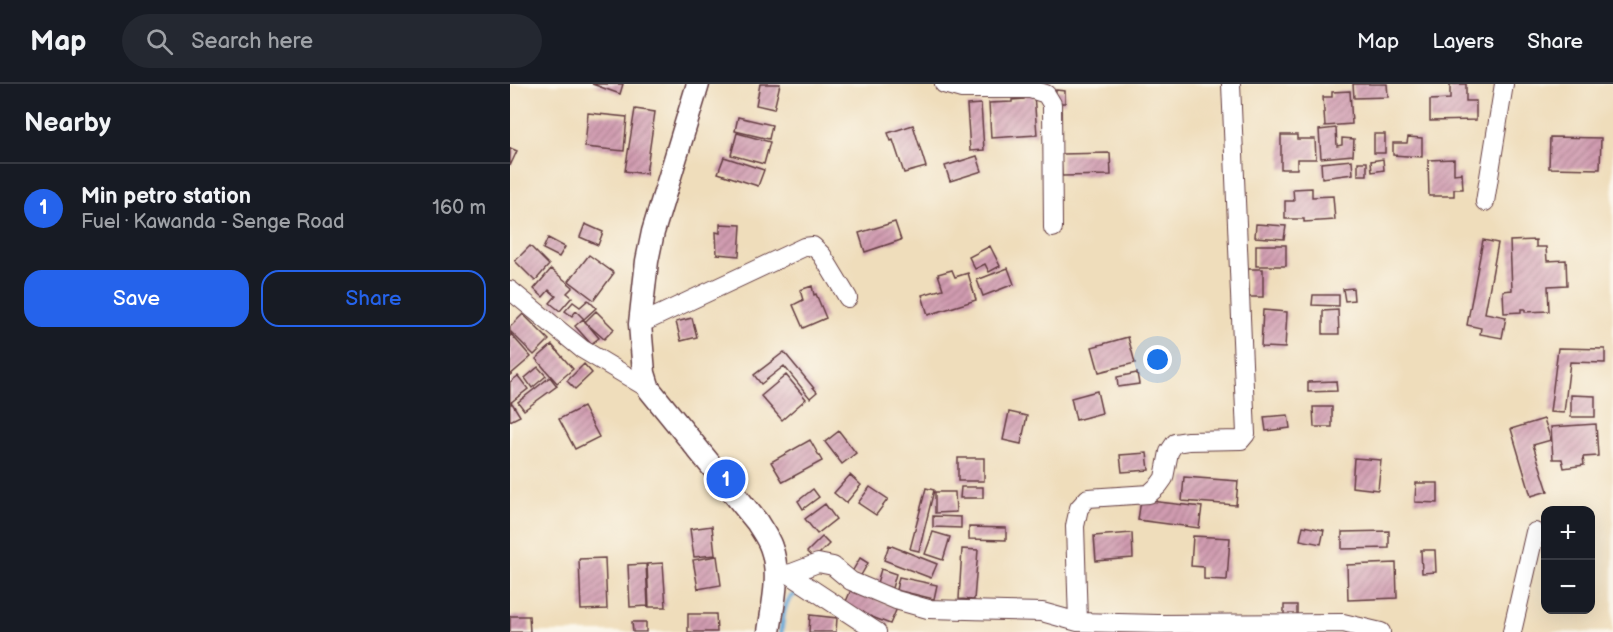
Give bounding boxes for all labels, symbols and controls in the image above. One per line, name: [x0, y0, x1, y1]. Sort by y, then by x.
search box: [122, 14, 542, 68]
text: Map: [30, 25, 86, 58]
icon: search: [143, 25, 176, 58]
text: Search here: [191, 28, 313, 55]
text: Map: [1357, 29, 1399, 54]
text: Layers: [1432, 29, 1494, 54]
text: Share: [1527, 29, 1583, 54]
text: Nearby: [24, 108, 111, 139]
text: Min petro station: [81, 183, 251, 210]
text: 1: [39, 196, 48, 220]
text: 160 m: [432, 196, 486, 220]
text: Fuel · Kawanda - Senge Road: [81, 210, 344, 234]
button: Save: [24, 270, 249, 327]
button: Share: [261, 270, 486, 327]
your location: [1143, 345, 1172, 374]
pin: 1: [706, 456, 746, 502]
map controls: [1541, 506, 1595, 614]
button: +: [1541, 506, 1595, 560]
button: −: [1541, 560, 1595, 614]

